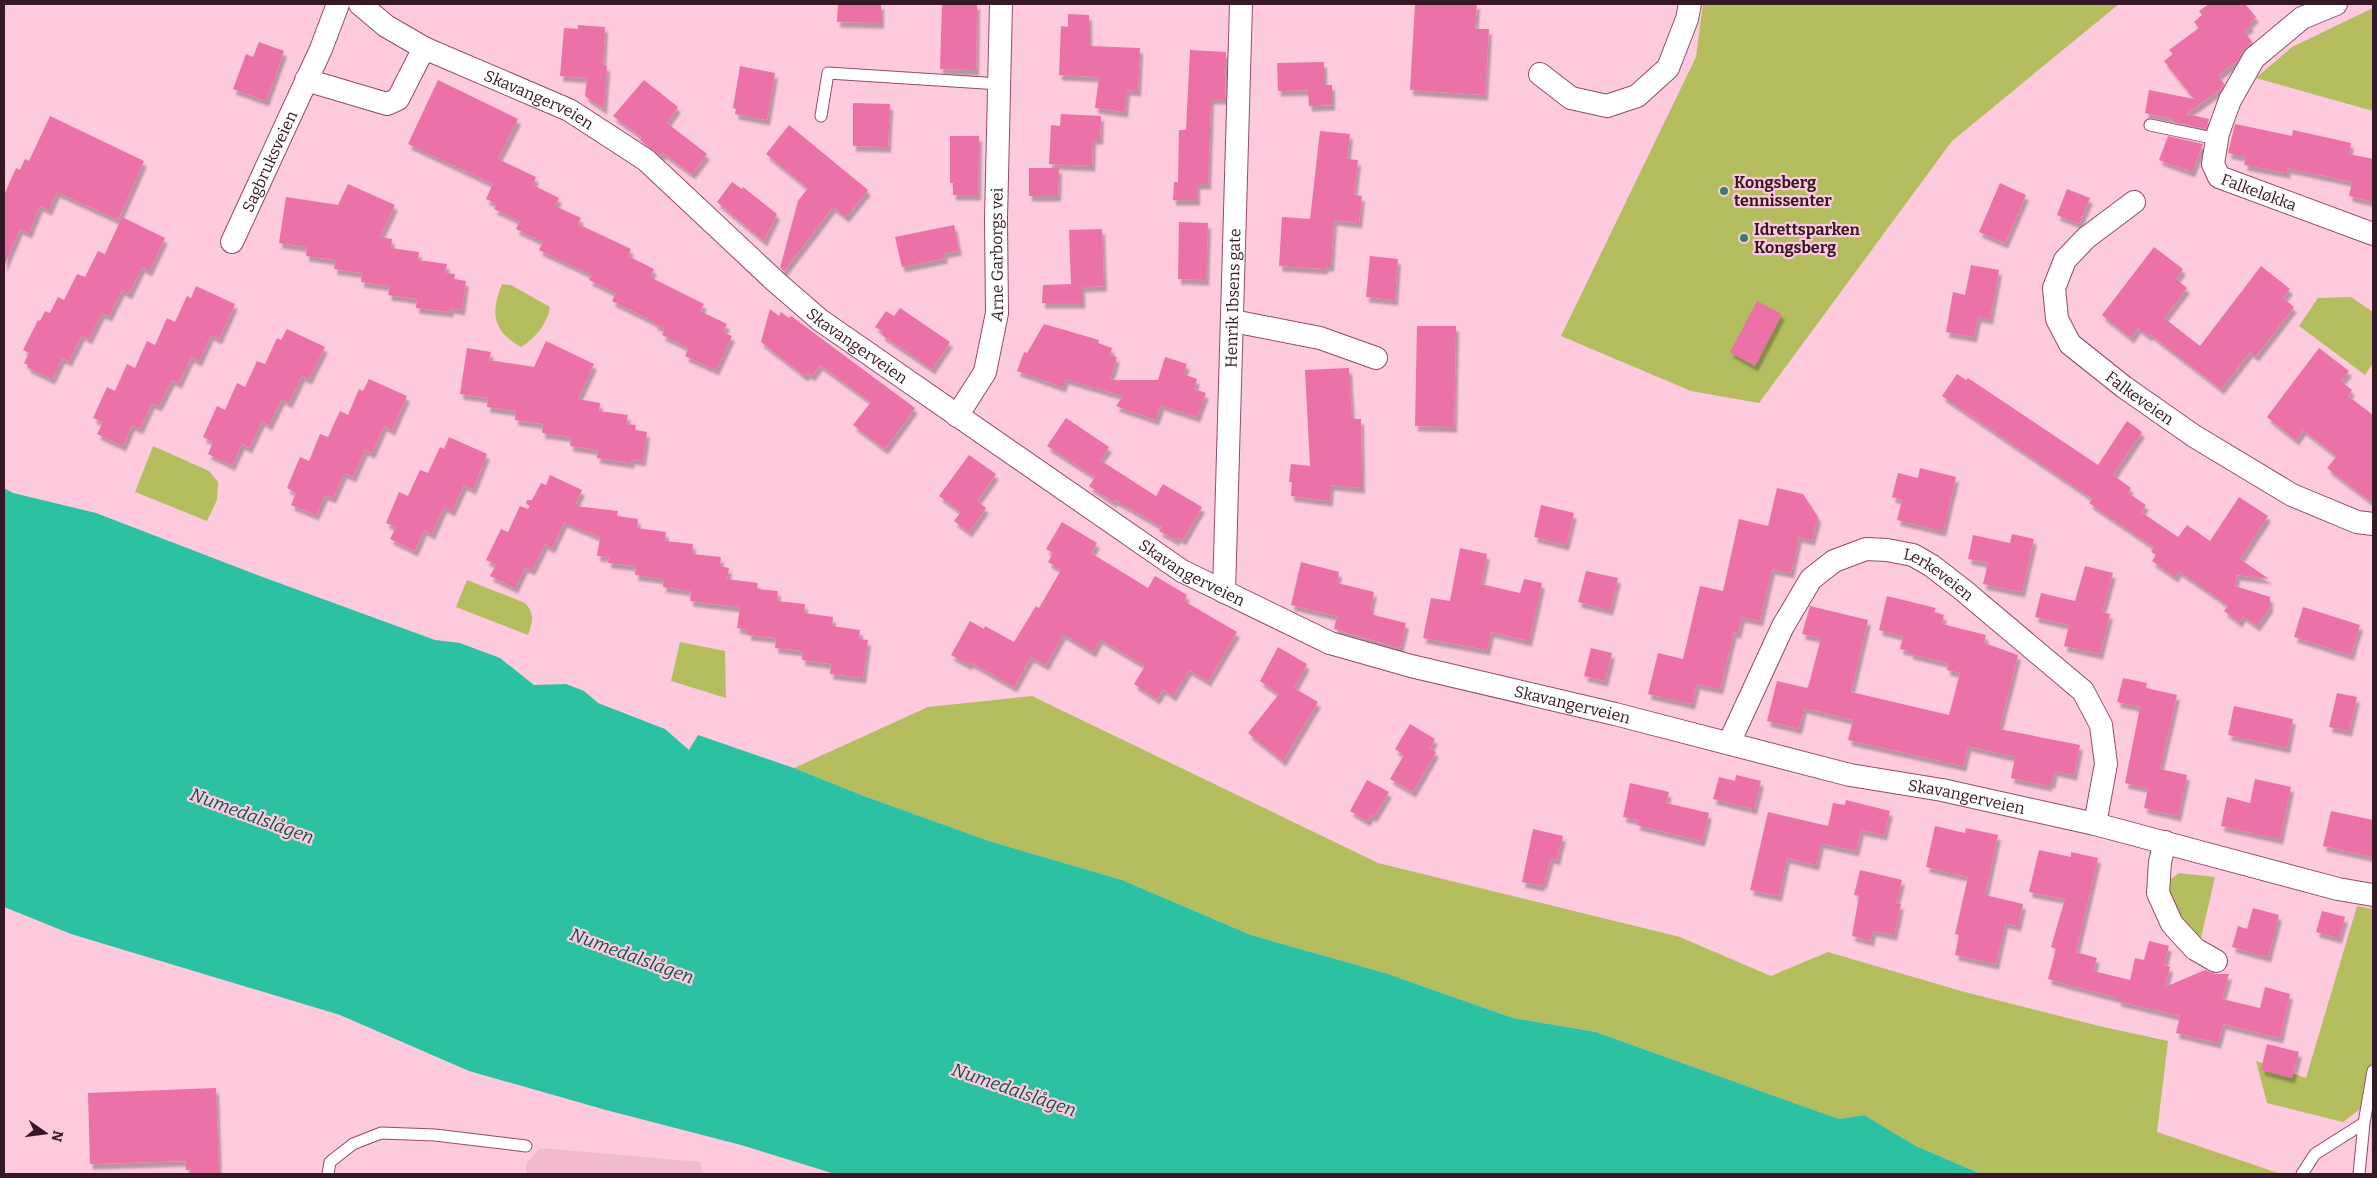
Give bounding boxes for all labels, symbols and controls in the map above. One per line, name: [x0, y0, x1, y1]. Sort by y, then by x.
street label: Skavangerveien: [481, 65, 597, 133]
street label: Sagbruksveien: [238, 107, 301, 215]
street label: Falkeløkka: [2218, 169, 2300, 215]
place label: Kongsberg tennissenter: [1734, 173, 1832, 210]
marker: Kongsberg tennissenter: [1718, 185, 1730, 197]
street label: Arne Garborgs vei: [986, 187, 1007, 323]
place label: Idrettsparken Kongsberg: [1754, 220, 1860, 257]
street label: Henrik Ibsens gate: [1221, 228, 1244, 368]
marker: Idrettsparken Kongsberg: [1738, 232, 1750, 244]
street label: Skavangerveien: [803, 303, 911, 387]
street label: Falkeveien: [2102, 367, 2178, 429]
street label: Skavangerveien: [1136, 535, 1248, 610]
street label: Lerkeveien: [1902, 544, 1978, 605]
street label: Skavangerveien: [1512, 681, 1633, 727]
street label: Skavangerveien: [1907, 775, 2027, 818]
water label: Numedalslågen: [187, 783, 317, 849]
water label: Numedalslågen: [567, 923, 697, 989]
water label: Numedalslågen: [949, 1058, 1079, 1122]
north arrow: [20, 1108, 70, 1158]
text: N: [48, 1129, 67, 1144]

